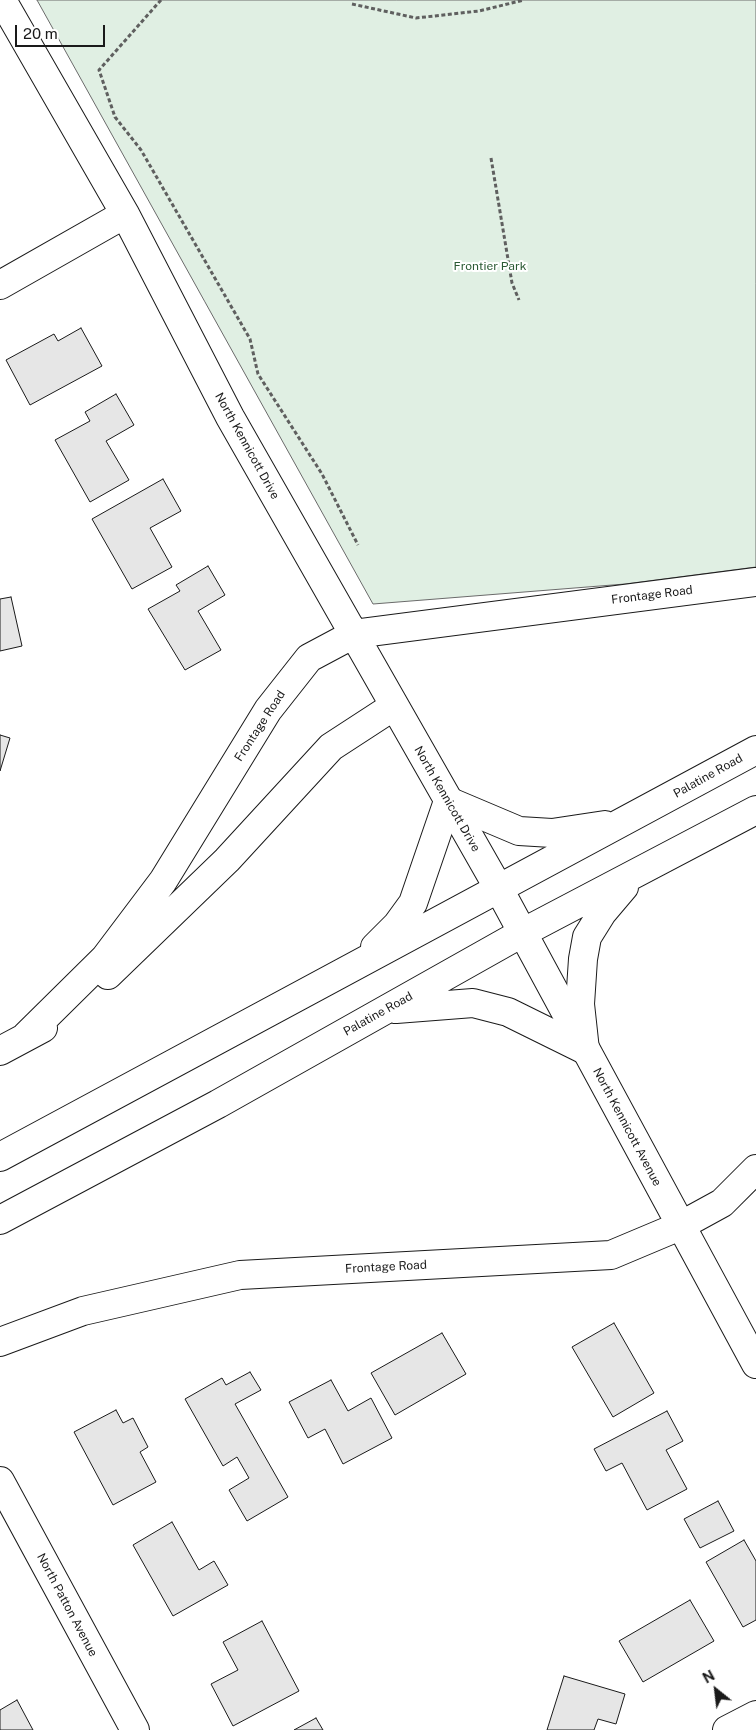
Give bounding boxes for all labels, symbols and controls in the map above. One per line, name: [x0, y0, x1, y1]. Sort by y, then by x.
scale bar: [18, 15, 108, 47]
text: 20 m: [23, 25, 58, 42]
park label: Frontier Park: [454, 259, 526, 273]
street label: North Kennicott Drive: [212, 390, 282, 502]
street label: Frontage Road: [611, 583, 693, 607]
street label: Frontage Road: [232, 688, 288, 764]
street label: North Kennicott Drive: [411, 744, 483, 854]
street label: Palatine Road: [671, 751, 745, 801]
street label: Palatine Road: [341, 989, 415, 1039]
street label: North Kennicott Avenue: [590, 1065, 664, 1189]
street label: Frontage Road: [345, 1258, 427, 1276]
street label: North Patton Avenue: [34, 1551, 100, 1659]
north arrow: [691, 1665, 741, 1715]
text: N: [700, 1667, 717, 1687]

